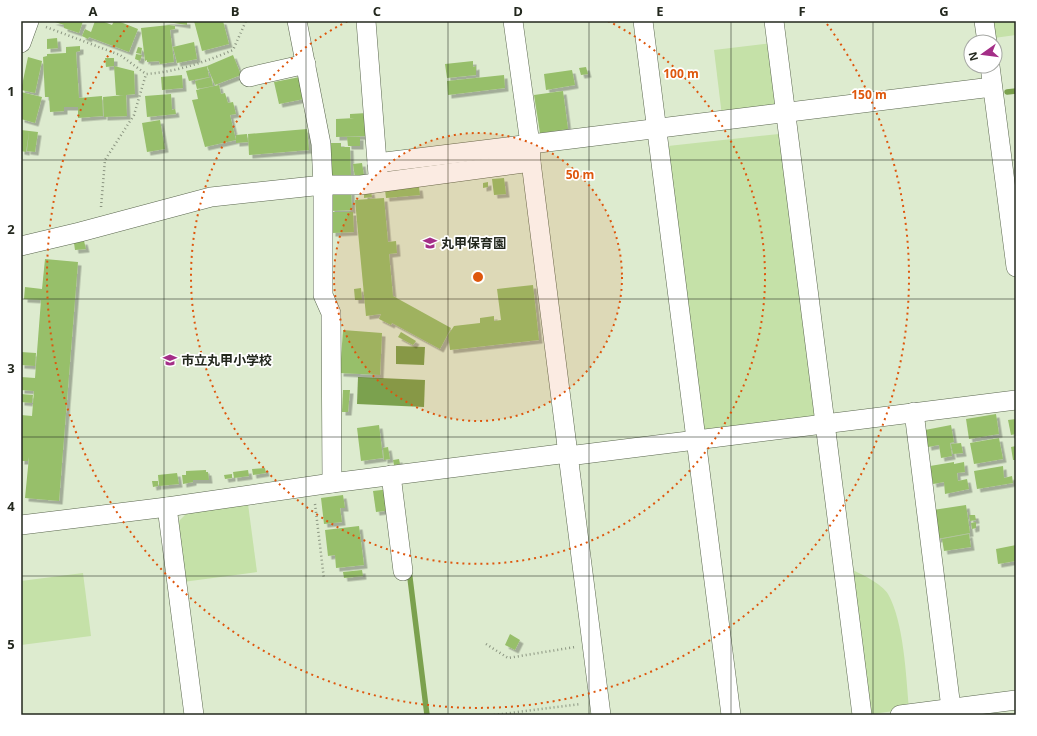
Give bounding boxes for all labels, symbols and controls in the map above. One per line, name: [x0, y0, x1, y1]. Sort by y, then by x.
text: A: [89, 2, 98, 20]
text: B: [231, 2, 240, 20]
text: C: [373, 2, 381, 20]
text: D: [513, 2, 523, 20]
text: E: [656, 2, 664, 20]
text: F: [798, 2, 806, 20]
text: G: [939, 2, 949, 20]
north arrow: [963, 34, 1003, 74]
text: N: [964, 50, 981, 63]
text: 100 m: [663, 65, 699, 82]
text: 1: [7, 82, 15, 100]
text: 150 m: [851, 86, 887, 103]
text: 50 m: [566, 166, 594, 183]
text: 2: [7, 220, 15, 238]
place label: 丸甲保育園: [441, 234, 506, 252]
school or university icon: 丸甲保育園: [422, 235, 438, 251]
centre of rings: [471, 270, 485, 284]
place label: 市立丸甲小学校: [181, 351, 272, 369]
school or university icon: 市立丸甲小学校: [162, 352, 178, 368]
text: 3: [7, 359, 15, 377]
text: 4: [7, 497, 15, 515]
text: 5: [7, 635, 15, 653]

